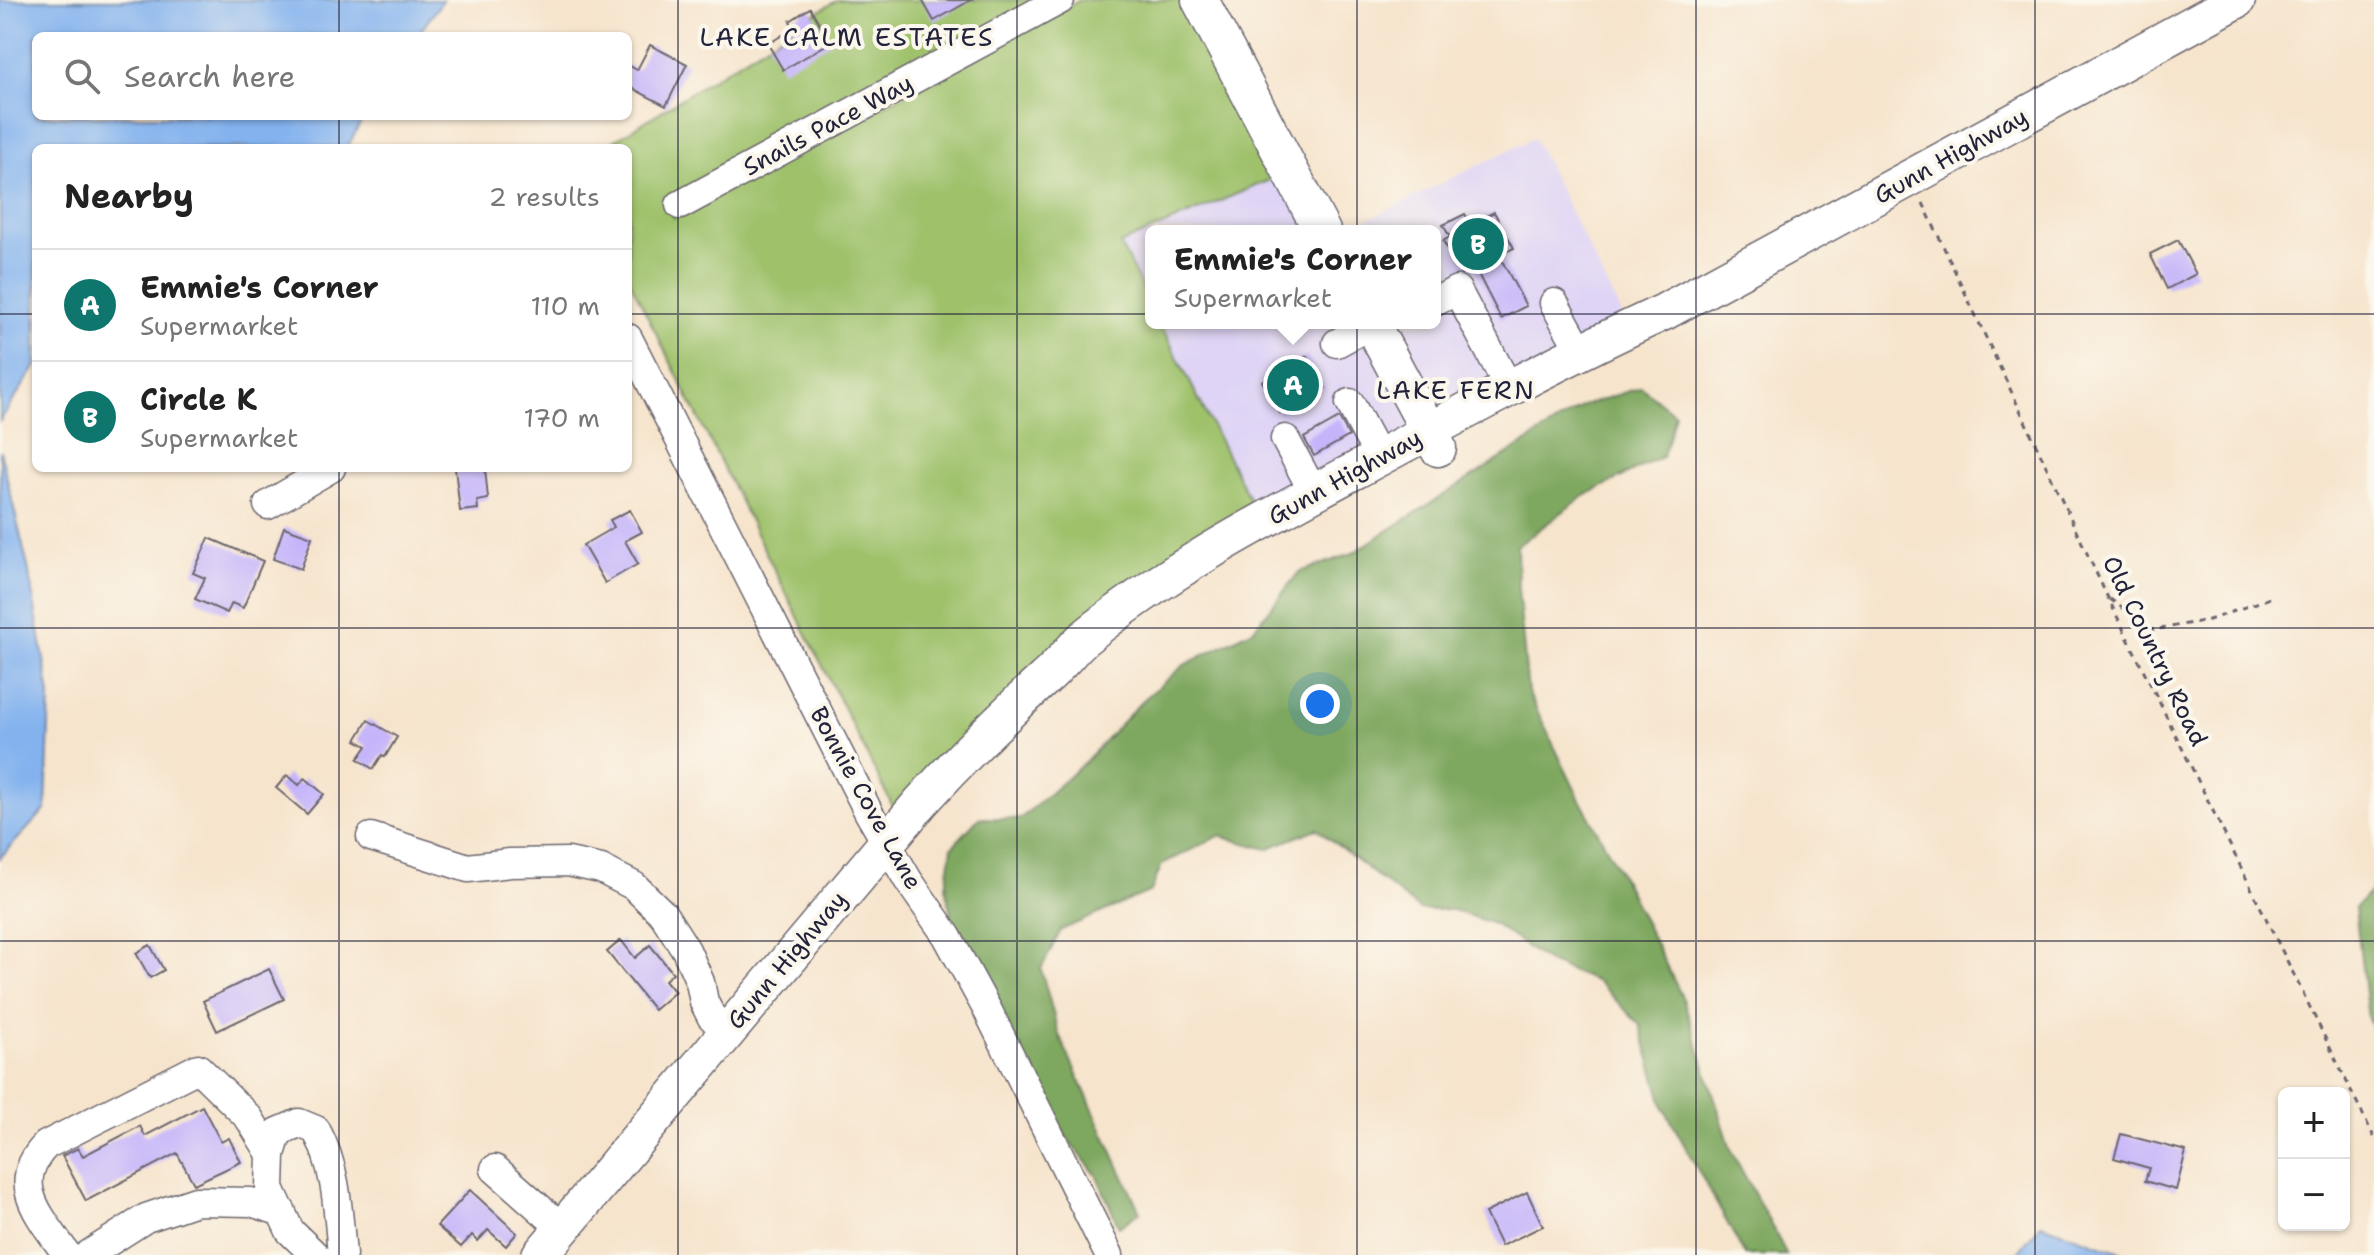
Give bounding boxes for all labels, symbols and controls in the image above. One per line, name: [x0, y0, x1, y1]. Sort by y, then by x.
district label: LAKE CALM ESTATES: [699, 19, 995, 54]
search box: [32, 32, 632, 120]
icon: search: [60, 54, 104, 98]
text: Search here: [124, 56, 295, 97]
street label: Snails Pace Way: [738, 67, 918, 183]
street label: Gunn Highway: [1868, 101, 2034, 211]
text: Nearby: [64, 173, 194, 219]
text: 2 results: [488, 179, 600, 214]
pin: B: [1452, 214, 1504, 274]
popup: [1145, 225, 1441, 329]
text: Emmie's Corner: [1174, 239, 1412, 280]
text: Emmie's Corner: [140, 267, 379, 308]
text: Supermarket: [1174, 280, 1332, 315]
text: A: [80, 288, 100, 323]
text: 110 m: [530, 288, 600, 323]
text: Supermarket: [140, 308, 298, 343]
pin: A: [1267, 355, 1319, 415]
district label: LAKE FERN: [1376, 372, 1536, 407]
text: Circle K: [140, 379, 257, 420]
text: B: [82, 400, 98, 435]
text: 170 m: [523, 400, 600, 435]
text: Supermarket: [140, 420, 298, 455]
street label: Gunn Highway: [1262, 422, 1428, 532]
street label: Old Country Road: [2095, 551, 2215, 751]
your location: [1300, 684, 1340, 724]
street label: Bonnie Cove Lane: [802, 701, 930, 895]
street label: Gunn Highway: [720, 884, 854, 1036]
map controls: [2278, 1087, 2350, 1231]
button: +: [2278, 1087, 2350, 1159]
button: −: [2278, 1159, 2350, 1231]

